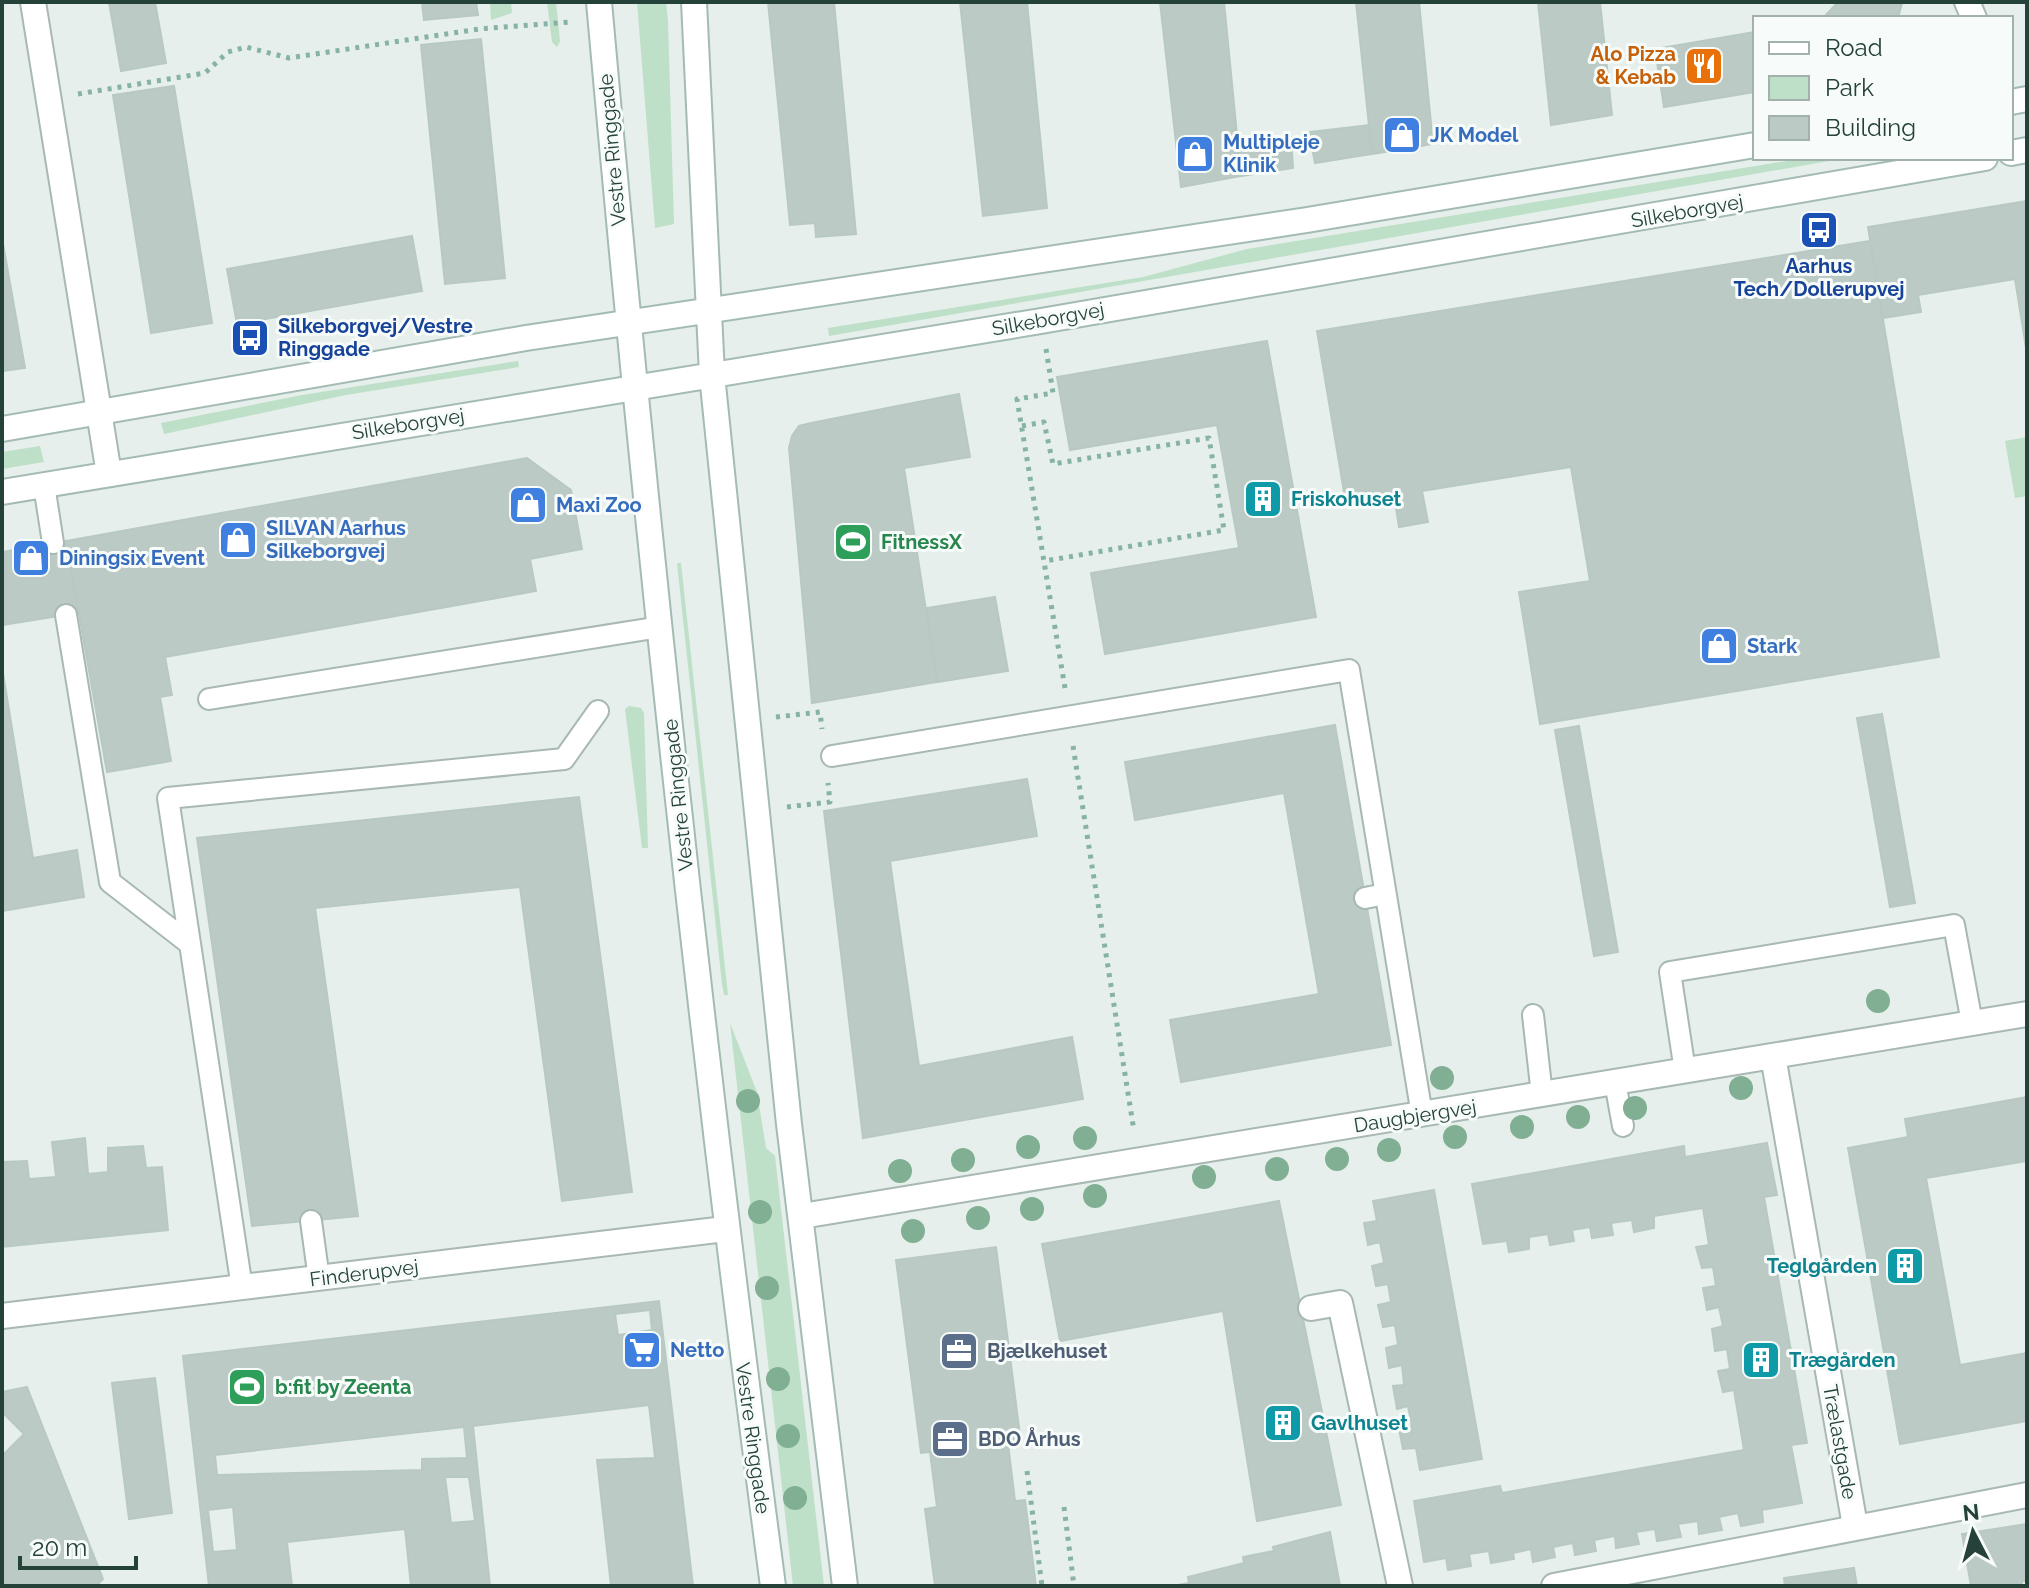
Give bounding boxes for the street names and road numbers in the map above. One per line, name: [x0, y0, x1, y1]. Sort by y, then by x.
street label: Vestre Ringgade: [593, 73, 631, 227]
street label: Silkeborgvej: [1629, 189, 1745, 233]
street label: Silkeborgvej: [990, 297, 1106, 341]
street label: Silkeborgvej: [350, 403, 466, 445]
street label: Vestre Ringgade: [658, 718, 698, 872]
street label: Daugbjergvej: [1352, 1094, 1478, 1138]
street label: Finderupvej: [308, 1254, 420, 1292]
street label: Vestre Ringgade: [730, 1361, 776, 1516]
street label: Trælastgade: [1818, 1383, 1862, 1501]

